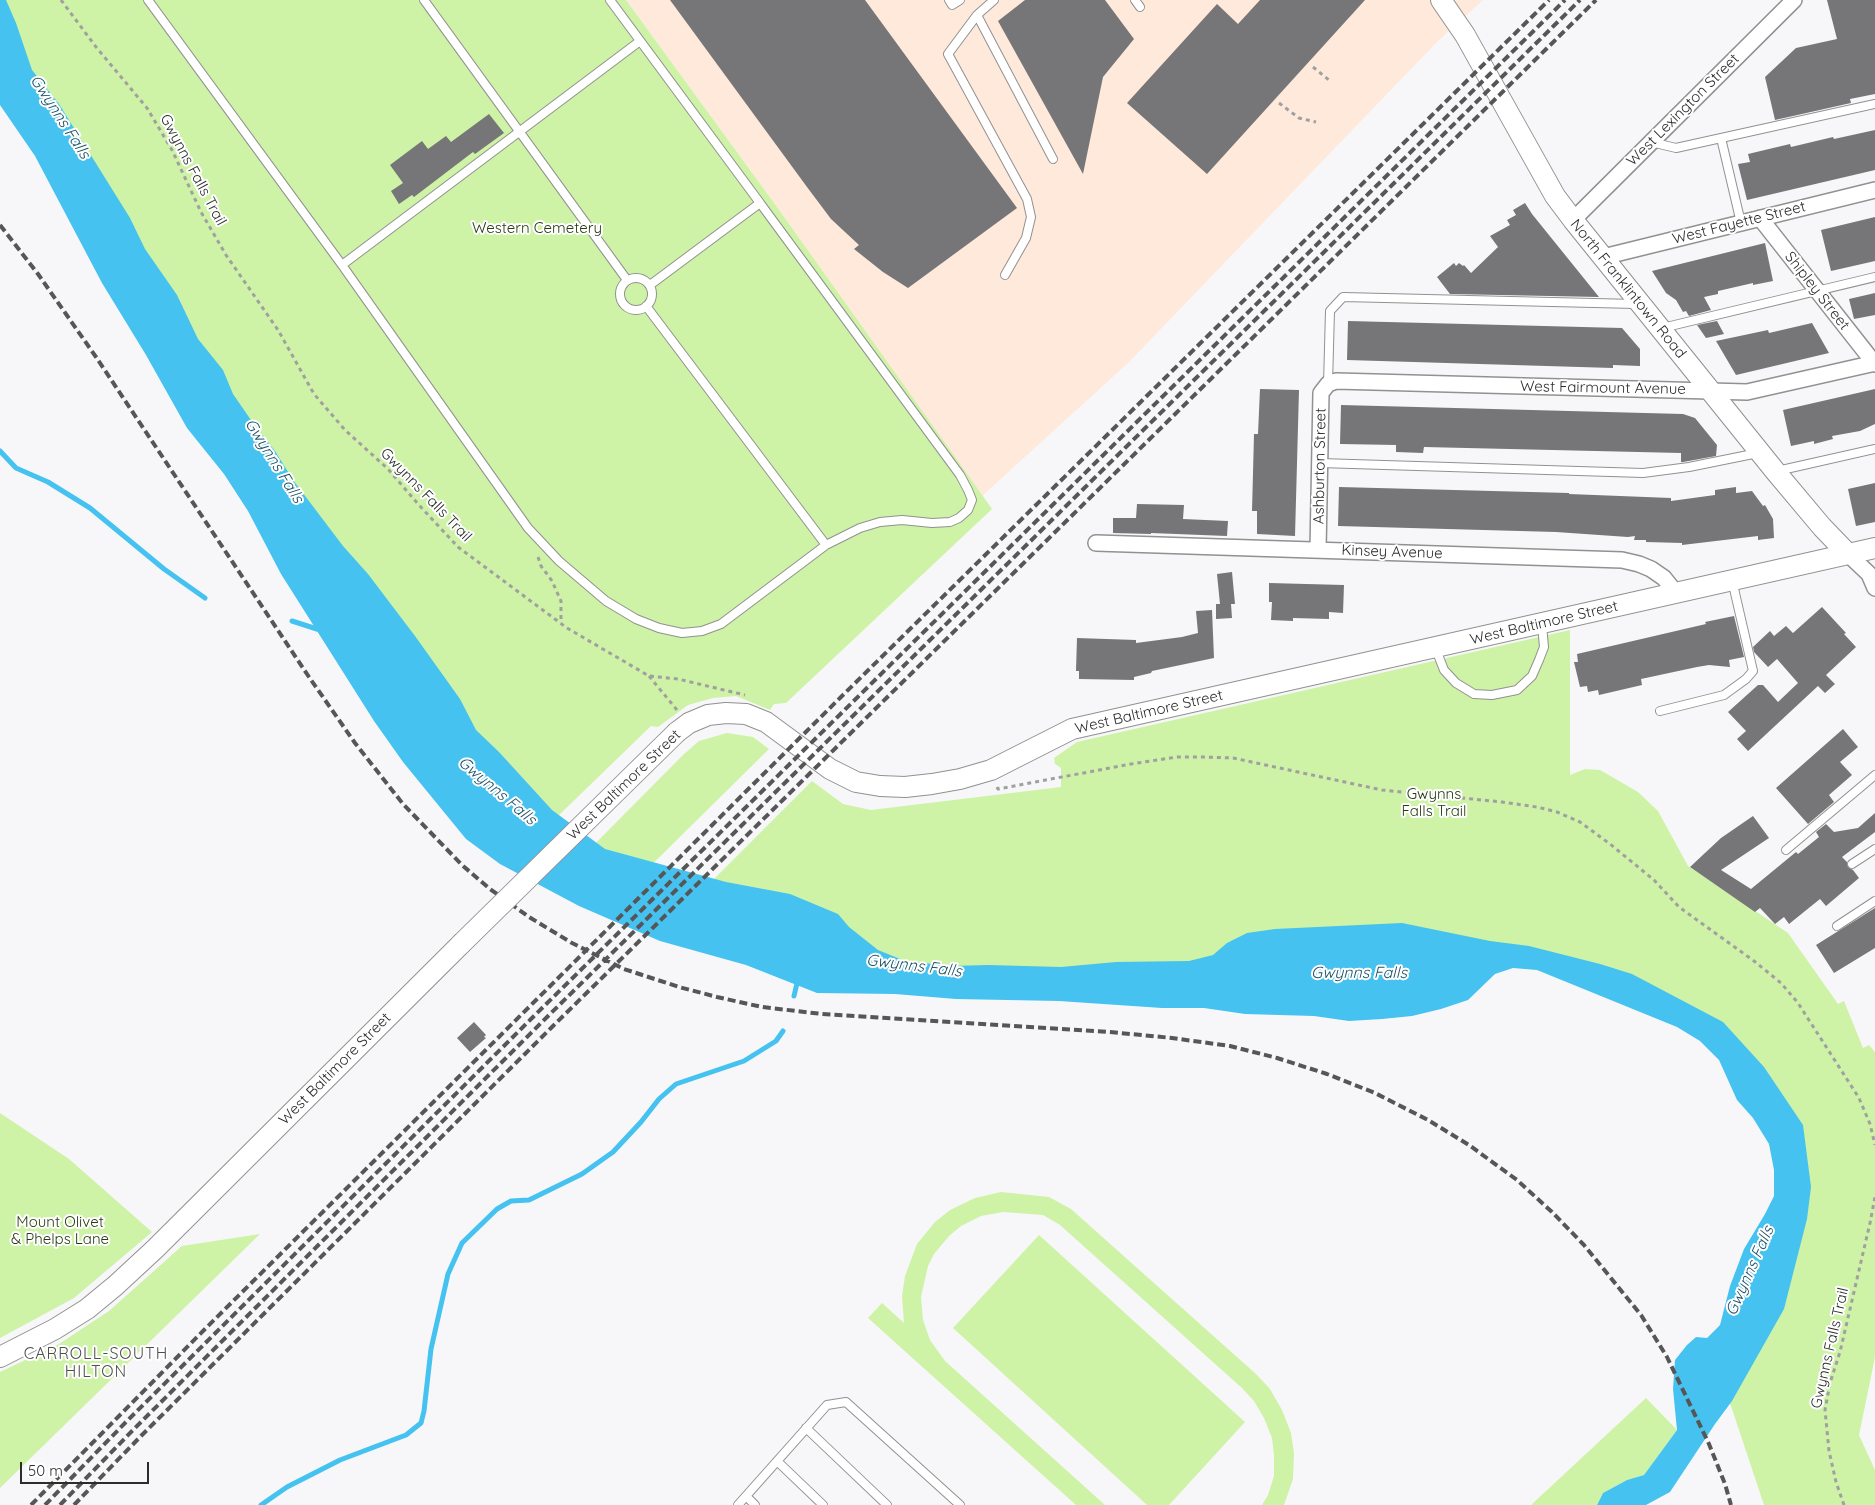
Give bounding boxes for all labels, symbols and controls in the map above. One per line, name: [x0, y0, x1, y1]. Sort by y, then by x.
street label: West Lexington Street: [1623, 50, 1743, 170]
water label: Gwynns Falls: [26, 72, 94, 162]
street label: Gwynns Falls Trail: [156, 111, 230, 229]
street label: West Fayette Street: [1670, 198, 1808, 248]
street label: North Franklintown Road: [1566, 216, 1690, 362]
park label: Western Cemetery: [472, 219, 602, 237]
street label: Shipley Street: [1781, 248, 1853, 334]
street label: West Fairmount Avenue: [1520, 378, 1686, 398]
street label: Ashburton Street: [1310, 408, 1330, 524]
water label: Gwynns Falls: [240, 415, 308, 507]
street label: Gwynns Falls Trail: [377, 444, 475, 546]
street label: Kinsey Avenue: [1341, 541, 1443, 563]
street label: West Baltimore Street: [1468, 597, 1620, 649]
street label: West Baltimore Street: [1073, 686, 1225, 738]
street label: West Baltimore Street: [563, 726, 685, 844]
water label: Gwynns Falls: [454, 753, 540, 829]
park label: Gwynns Falls Trail: [1402, 785, 1466, 820]
water label: Gwynns Falls: [865, 951, 963, 981]
water label: Gwynns Falls: [1311, 963, 1407, 983]
street label: West Baltimore Street: [275, 1009, 395, 1129]
park label: Mount Olivet & Phelps Lane: [11, 1213, 109, 1248]
water label: Gwynns Falls: [1722, 1223, 1778, 1319]
street label: Gwynns Falls Trail: [1807, 1286, 1853, 1410]
district label: CARROLL-SOUTH HILTON: [22, 1344, 170, 1382]
scale bar: [22, 1452, 151, 1484]
text: 50 m: [28, 1461, 63, 1480]

